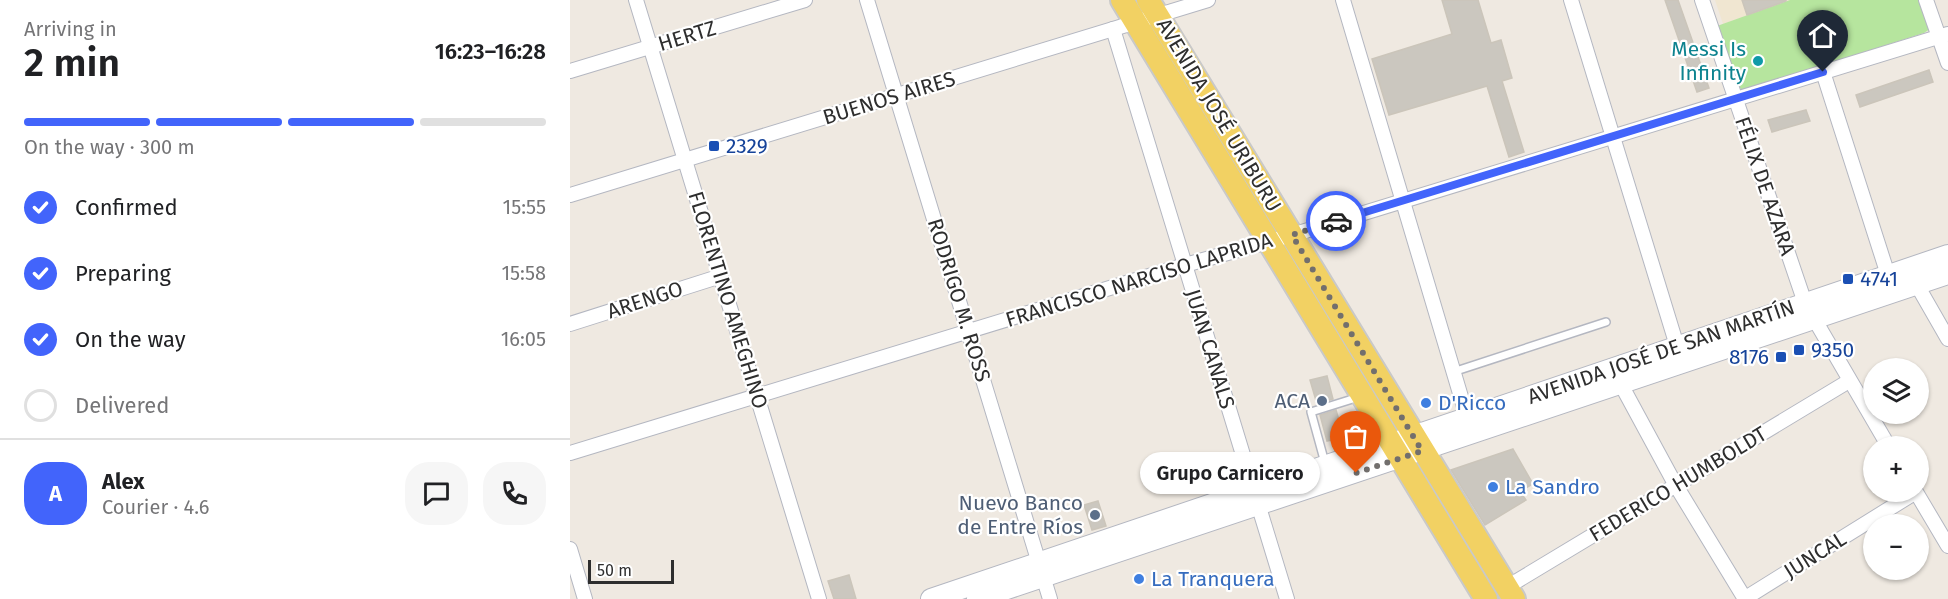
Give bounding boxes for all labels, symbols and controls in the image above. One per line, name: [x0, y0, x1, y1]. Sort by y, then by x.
pin: [1797, 10, 1848, 72]
street label: AVENIDA JOSÉ URIBURU: [1151, 13, 1287, 217]
street label: HERTZ: [655, 15, 719, 57]
text: Arriving in: [24, 17, 117, 41]
icon: home: [1806, 19, 1839, 52]
place label: Messi Is Infinity: [1671, 36, 1747, 86]
text: 16:23–16:28: [435, 38, 546, 65]
text: 2 min: [24, 40, 120, 86]
marker: Messi Is Infinity: [1751, 54, 1765, 68]
street label: BUENOS AIRES: [820, 66, 958, 130]
street label: FÉLIX DE AZARA: [1729, 113, 1801, 259]
place label: 2329: [726, 133, 768, 159]
text: On the way · 300 m: [24, 135, 195, 159]
marker: 2329: [707, 139, 721, 153]
street label: FLORENTINO AMEGHINO: [683, 188, 773, 412]
icon: check: [24, 191, 57, 224]
courier: [1306, 191, 1366, 251]
text: Confirmed: [75, 194, 178, 221]
text: 15:55: [503, 195, 546, 219]
icon: car: [1320, 205, 1353, 238]
street label: RODRIGO M. ROSS: [922, 215, 996, 385]
street label: FRANCISCO NARCISO LAPRIDA: [1002, 227, 1276, 333]
icon: check: [24, 257, 57, 290]
text: Preparing: [75, 260, 171, 287]
text: 15:58: [501, 261, 546, 285]
place label: 4741: [1860, 266, 1898, 292]
marker: 4741: [1841, 272, 1855, 286]
street label: ARENGO: [604, 276, 686, 324]
street label: JUAN CANALS: [1179, 286, 1241, 412]
street label: AVENIDA JOSÉ DE SAN MARTÍN: [1524, 294, 1798, 410]
icon: check: [24, 323, 57, 356]
text: On the way: [75, 326, 186, 353]
text: 16:05: [501, 327, 546, 351]
place label: 9350: [1811, 337, 1854, 363]
marker: 9350: [1792, 343, 1806, 357]
place label: 8176: [1729, 344, 1769, 370]
marker: 8176: [1774, 350, 1788, 364]
map controls: [1863, 358, 1929, 580]
button: layers: [1863, 358, 1929, 424]
place label: ACA: [1274, 388, 1310, 414]
place label: D'Ricco: [1438, 390, 1506, 416]
text: Delivered: [75, 392, 170, 419]
marker: ACA: [1315, 394, 1329, 408]
marker: D'Ricco: [1419, 396, 1433, 410]
pin: [1330, 411, 1381, 473]
icon: bag: [1339, 420, 1372, 453]
street label: FEDERICO HUMBOLDT: [1584, 421, 1772, 547]
button: +: [1863, 436, 1929, 502]
callout: Grupo Carnicero: [1140, 452, 1320, 494]
text: Grupo Carnicero: [1156, 461, 1304, 485]
button: chat: [405, 462, 468, 525]
button: phone: [483, 462, 546, 525]
text: Alex: [102, 468, 145, 495]
place label: La Sandro: [1505, 474, 1600, 500]
text: A: [49, 480, 62, 507]
marker: La Sandro: [1486, 480, 1500, 494]
place label: Nuevo Banco de Entre Ríos: [957, 490, 1083, 540]
text: Courier · 4.6: [102, 495, 209, 519]
marker: Nuevo Banco de Entre Ríos: [1088, 508, 1102, 522]
button: −: [1863, 514, 1929, 580]
street label: JUNCAL: [1779, 525, 1852, 584]
scale bar: [588, 557, 674, 584]
text: 50 m: [597, 561, 632, 580]
place label: La Tranquera: [1151, 566, 1275, 592]
marker: La Tranquera: [1132, 572, 1146, 586]

